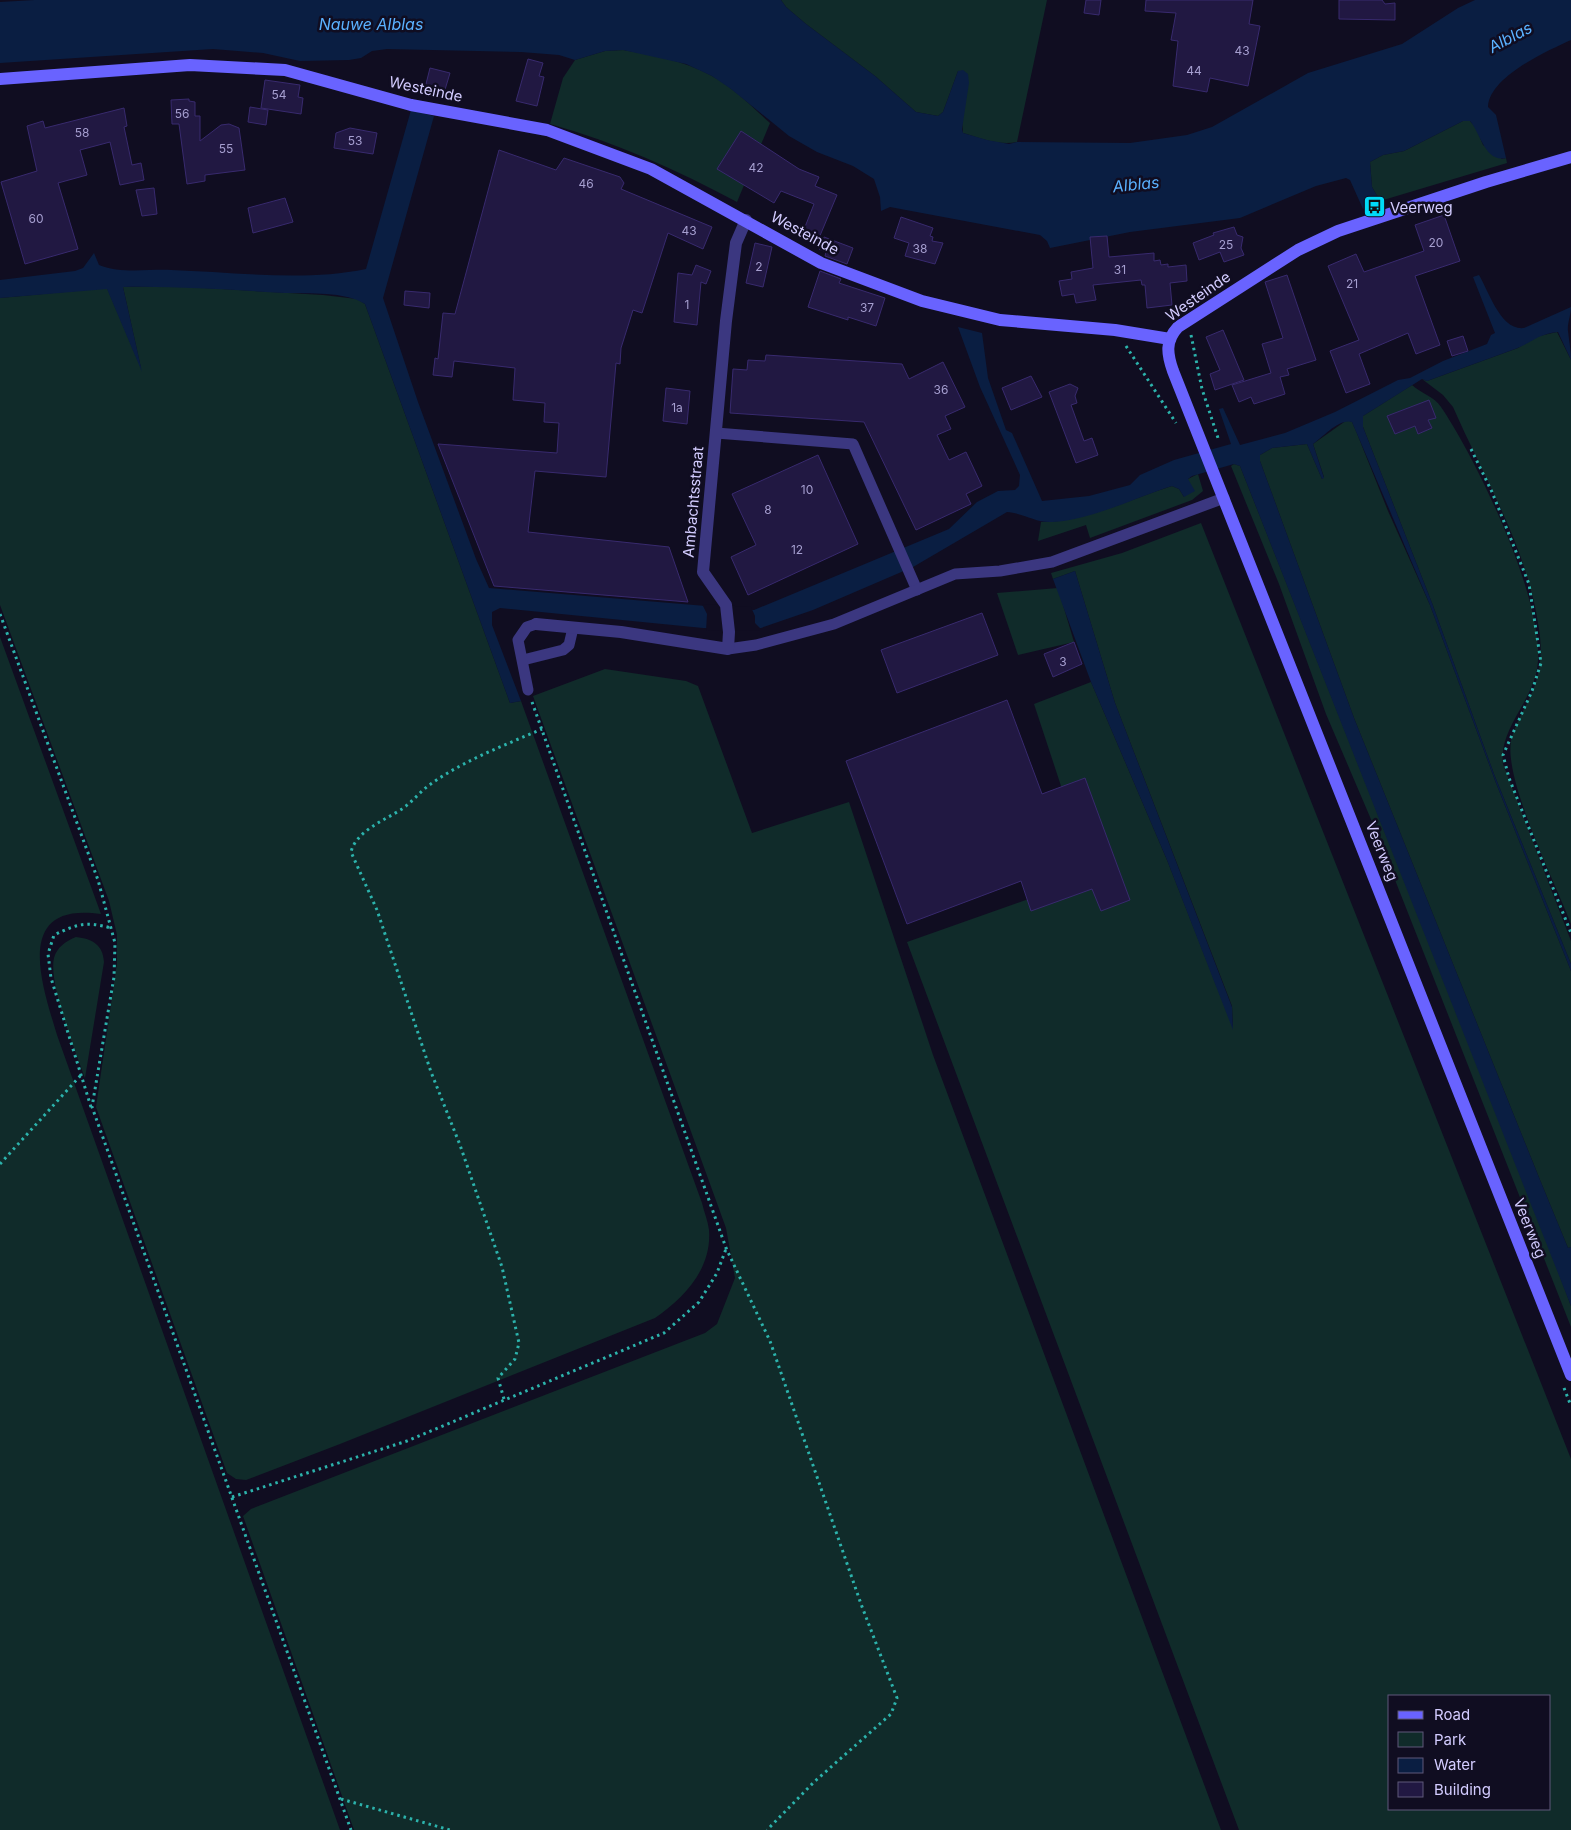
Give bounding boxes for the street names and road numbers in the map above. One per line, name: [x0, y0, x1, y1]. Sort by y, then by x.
street label: Westeinde: [388, 72, 464, 106]
street label: Westeinde: [768, 207, 842, 259]
street label: Westeinde: [1162, 267, 1234, 325]
street label: Ambachtsstraat: [679, 446, 707, 558]
street label: Veerweg: [1361, 818, 1403, 884]
street label: Veerweg: [1509, 1195, 1551, 1261]

